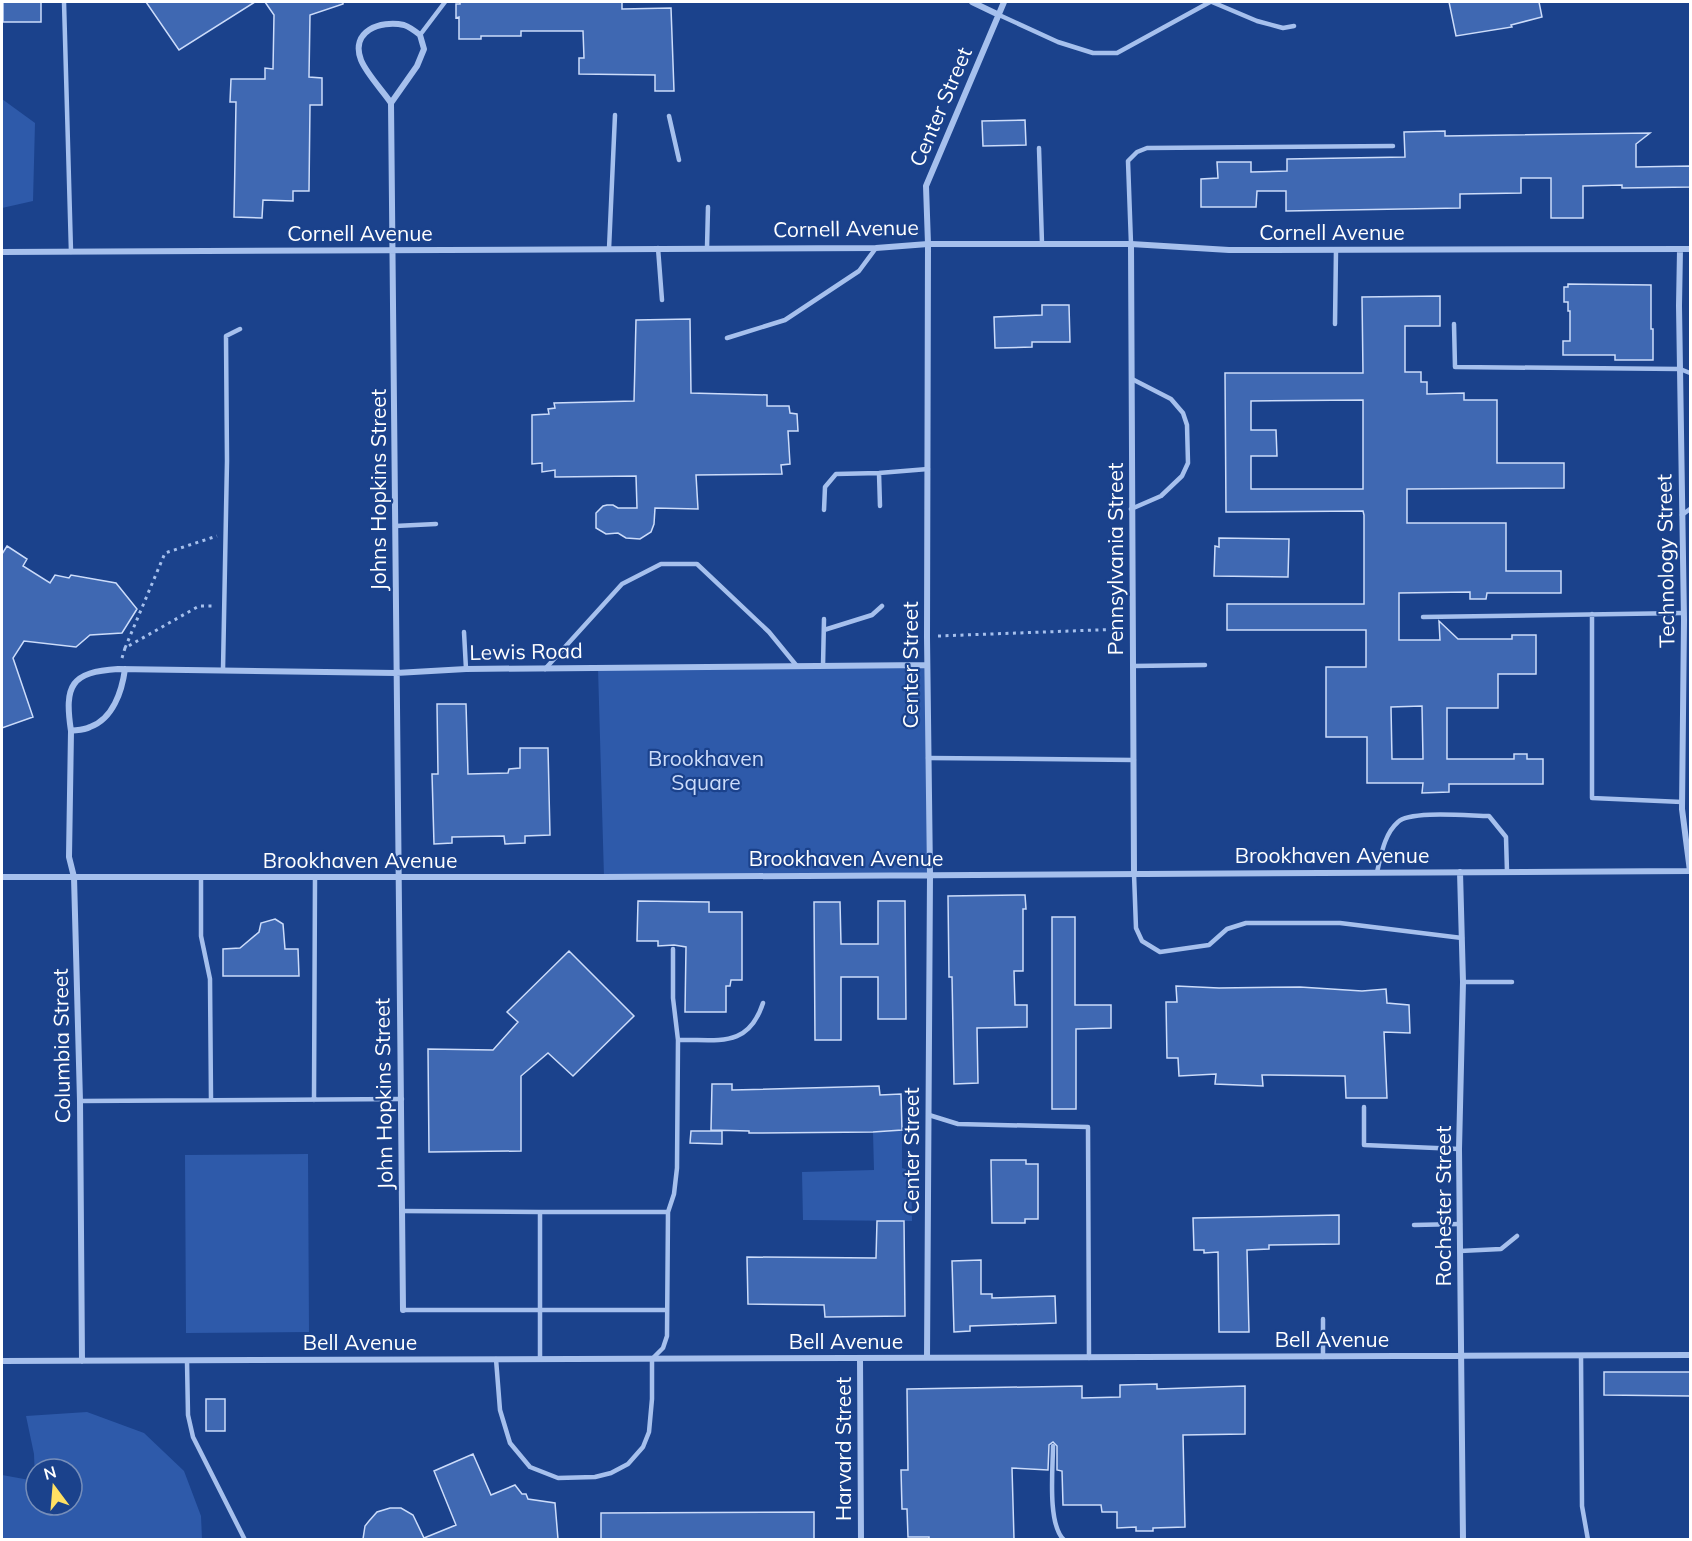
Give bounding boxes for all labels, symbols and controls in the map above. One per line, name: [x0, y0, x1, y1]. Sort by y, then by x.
street label: Center Street: [903, 43, 977, 170]
street label: Cornell Avenue: [773, 214, 919, 242]
street label: Cornell Avenue: [1259, 219, 1405, 245]
street label: Cornell Avenue: [287, 220, 433, 246]
street label: Johns Hopkins Street: [365, 389, 391, 591]
street label: Pennsylvania Street: [1102, 463, 1128, 655]
street label: Technology Street: [1650, 474, 1680, 648]
street label: Center Street: [897, 601, 923, 729]
street label: Lewis Road: [469, 637, 583, 665]
park label: Brookhaven Square: [648, 745, 764, 795]
street label: Brookhaven Avenue: [1235, 842, 1429, 868]
street label: Brookhaven Avenue: [749, 845, 943, 871]
street label: Brookhaven Avenue: [263, 847, 457, 873]
street label: Columbia Street: [47, 968, 75, 1124]
street label: John Hopkins Street: [368, 998, 398, 1190]
street label: Center Street: [898, 1087, 924, 1215]
street label: Rochester Street: [1430, 1126, 1456, 1286]
street label: Bell Avenue: [1275, 1326, 1389, 1352]
street label: Bell Avenue: [789, 1328, 903, 1354]
street label: Bell Avenue: [303, 1329, 417, 1355]
street label: Harvard Street: [830, 1377, 856, 1521]
north arrow: [24, 1457, 84, 1517]
text: N: [41, 1461, 58, 1484]

